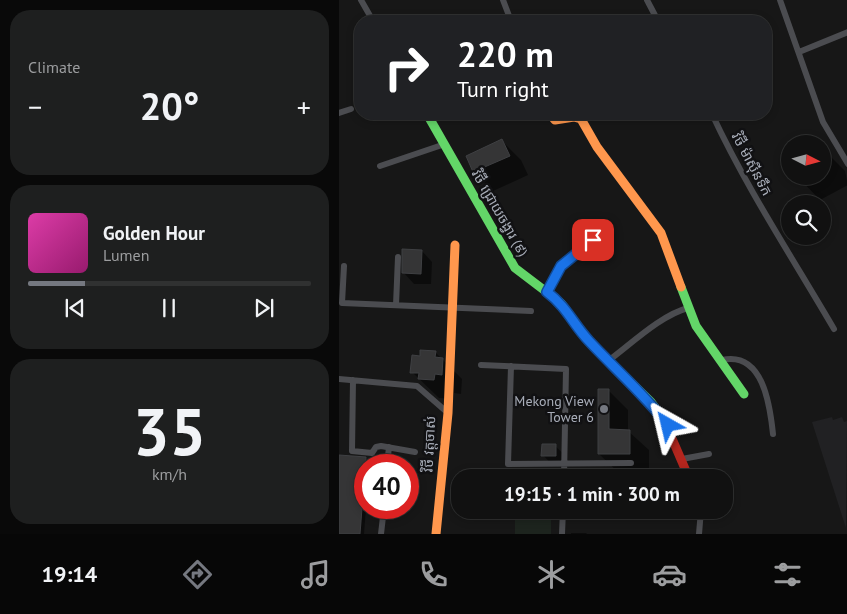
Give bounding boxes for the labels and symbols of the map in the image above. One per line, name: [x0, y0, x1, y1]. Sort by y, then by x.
street label: វិថី ម៉ាស៊ីនទឹក: [728, 129, 776, 199]
north arrow: [781, 135, 831, 185]
street label: វិថី ជ្រោយចង្វារ (៩): [467, 166, 532, 260]
pin: [572, 219, 614, 261]
place label: Mekong View Tower 6: [514, 392, 595, 426]
position arrow: [641, 398, 693, 450]
marker: Mekong View Tower 6: [598, 403, 610, 415]
street label: វិថី វត្តចាស់: [419, 415, 440, 473]
speed limit sign: 40: [354, 454, 419, 519]

